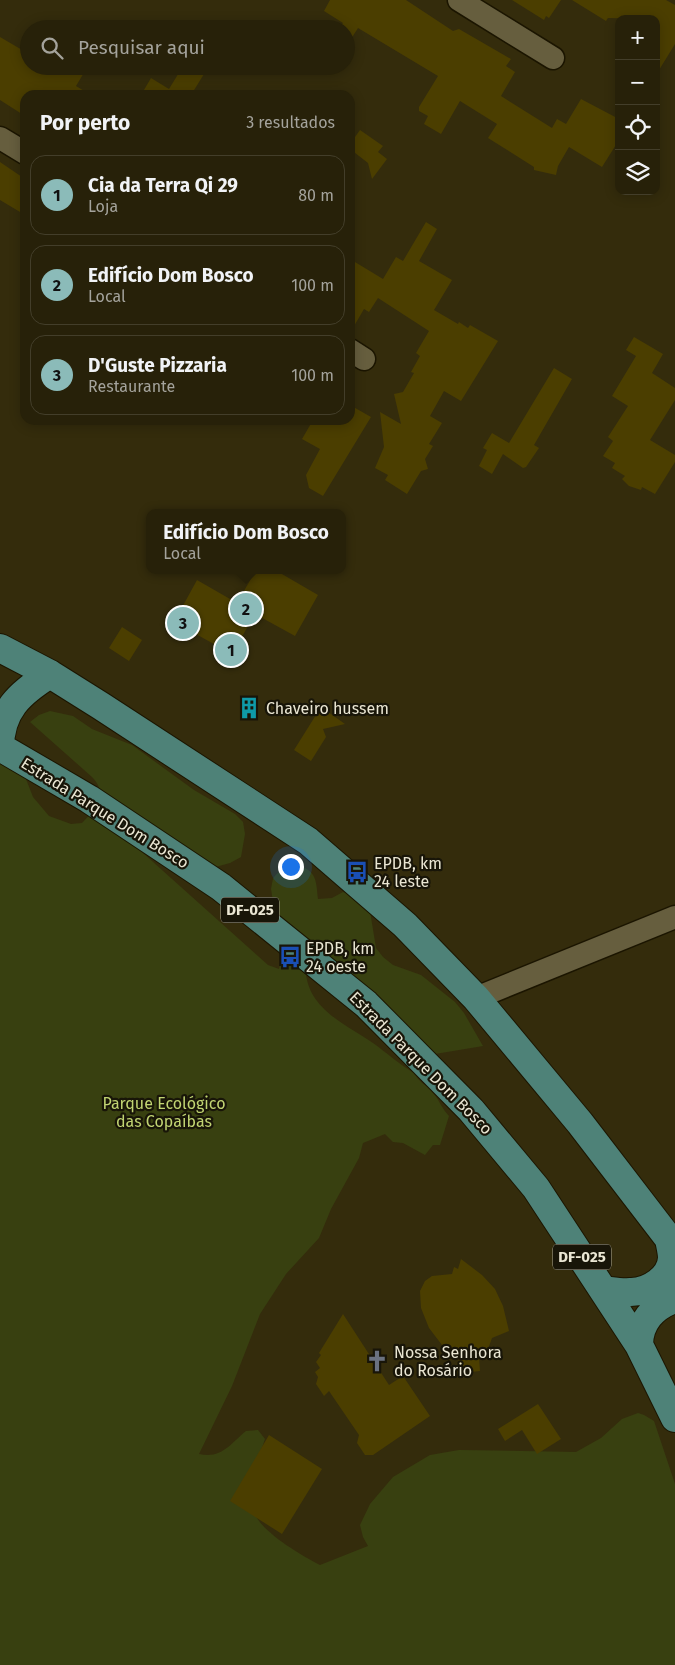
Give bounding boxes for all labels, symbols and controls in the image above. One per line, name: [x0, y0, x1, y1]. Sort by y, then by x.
map controls: [615, 15, 660, 195]
button: +: [615, 15, 660, 60]
search box: [20, 20, 355, 75]
icon: search: [38, 34, 66, 62]
text: Pesquisar aqui: [78, 36, 205, 59]
button: −: [615, 60, 660, 105]
button: locate: [615, 105, 660, 150]
text: Por perto: [40, 110, 130, 136]
text: 3 resultados: [246, 113, 335, 132]
button: layers: [615, 150, 660, 195]
text: Cia da Terra Qi 29: [88, 174, 238, 197]
text: 1: [53, 186, 61, 205]
text: 80 m: [298, 186, 334, 205]
text: Loja: [88, 197, 118, 216]
text: Edifício Dom Bosco: [88, 264, 254, 287]
text: 2: [53, 276, 61, 295]
text: 100 m: [291, 276, 334, 295]
text: Local: [88, 287, 126, 306]
text: D'Guste Pizzaria: [88, 354, 227, 377]
text: 3: [53, 366, 61, 385]
text: 100 m: [291, 366, 334, 385]
text: Restaurante: [88, 377, 175, 396]
popup: [146, 509, 346, 574]
text: Edifício Dom Bosco: [163, 521, 329, 544]
text: Local: [163, 544, 201, 563]
pin: 2: [230, 590, 262, 628]
pin: 3: [167, 604, 199, 642]
pin: 1: [215, 631, 247, 669]
building icon: Chaveiro hussem: [236, 695, 262, 721]
place label: Chaveiro hussem: [266, 699, 389, 718]
street label: Estrada Parque Dom Bosco: [18, 754, 192, 872]
your location: [278, 854, 304, 880]
place label: EPDB, km 24 leste: [374, 854, 442, 891]
bus stop icon: EPDB, km 24 leste: [344, 859, 370, 885]
road number: DF-025: [221, 898, 279, 922]
place label: EPDB, km 24 oeste: [306, 939, 374, 976]
bus stop icon: EPDB, km 24 oeste: [277, 944, 303, 970]
street label: Estrada Parque Dom Bosco: [346, 988, 496, 1138]
park label: Parque Ecológico das Copaíbas: [102, 1094, 226, 1131]
road number: DF-025: [553, 1244, 611, 1270]
place label: Nossa Senhora do Rosário: [394, 1343, 502, 1380]
church icon: Nossa Senhora do Rosário: [364, 1348, 390, 1374]

